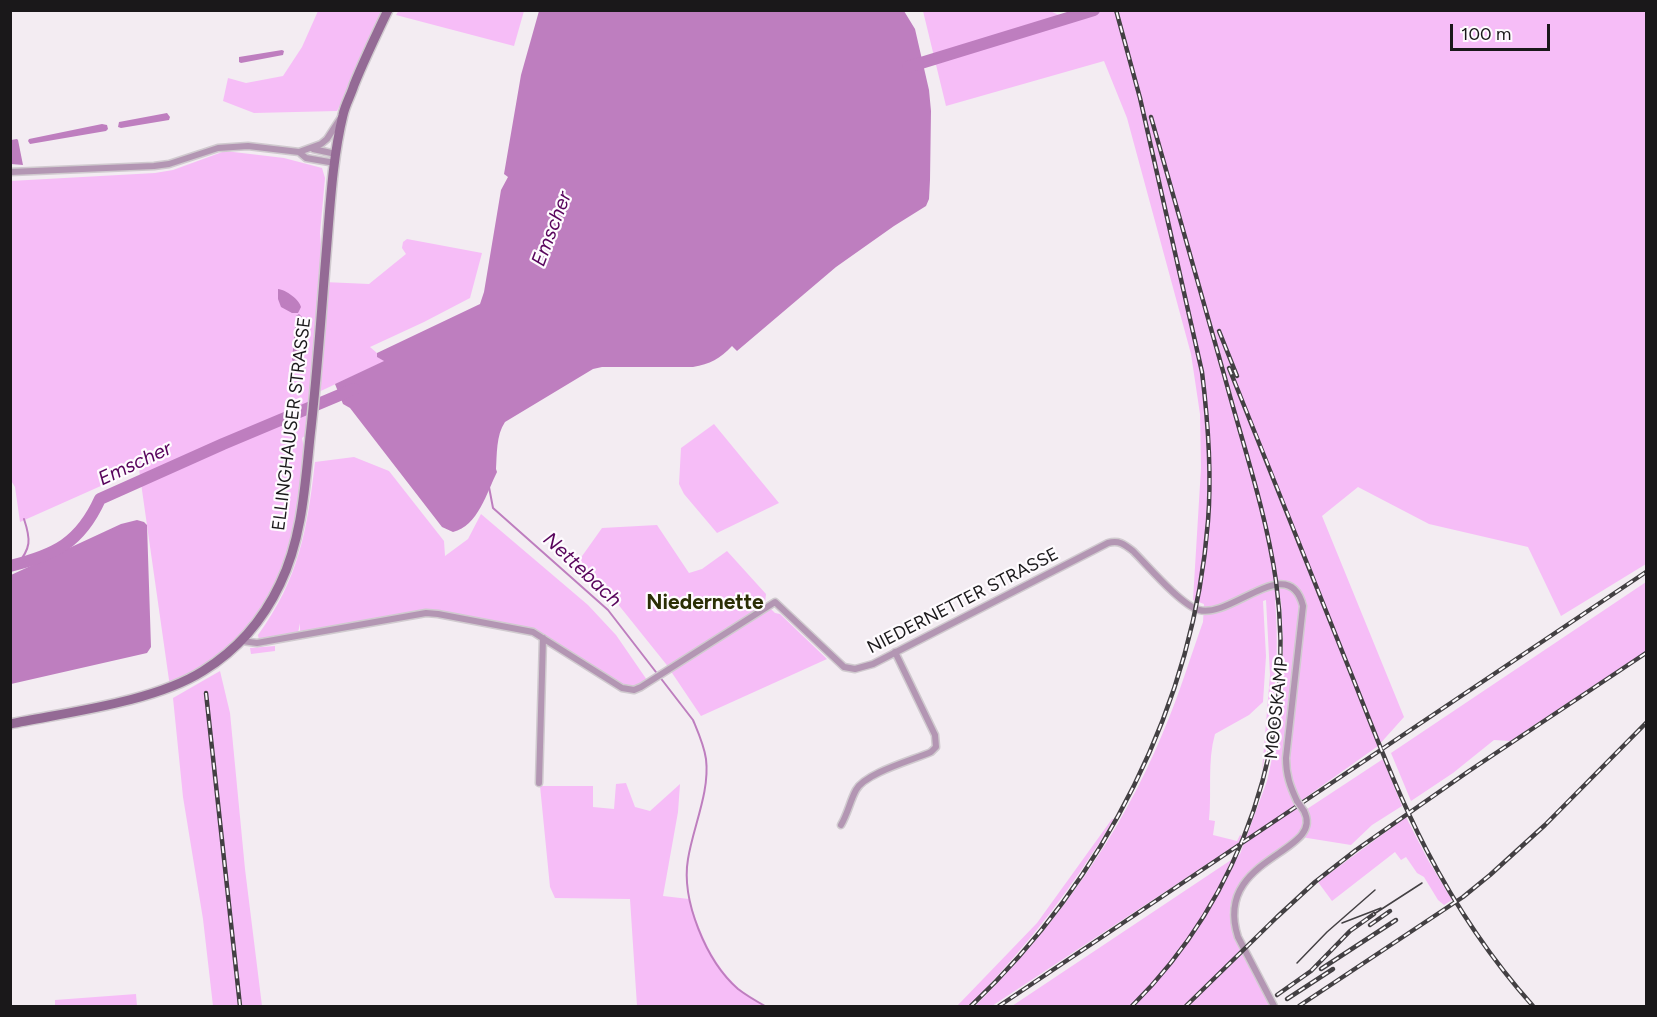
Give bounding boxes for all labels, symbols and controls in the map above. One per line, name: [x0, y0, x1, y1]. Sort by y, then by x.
scale bar: [1453, 12, 1554, 50]
text: 100 m: [1461, 23, 1511, 45]
water label: Emscher: [527, 188, 577, 270]
street label: ELLINGHAUSER STRASSE: [268, 316, 316, 532]
water label: Emscher: [95, 437, 175, 491]
water label: Nettebach: [538, 528, 626, 612]
street label: NIEDERNETTER STRASSE: [864, 543, 1062, 659]
district label: Niedernette: [646, 590, 764, 616]
street label: MOOSKAMP: [1261, 656, 1293, 760]

